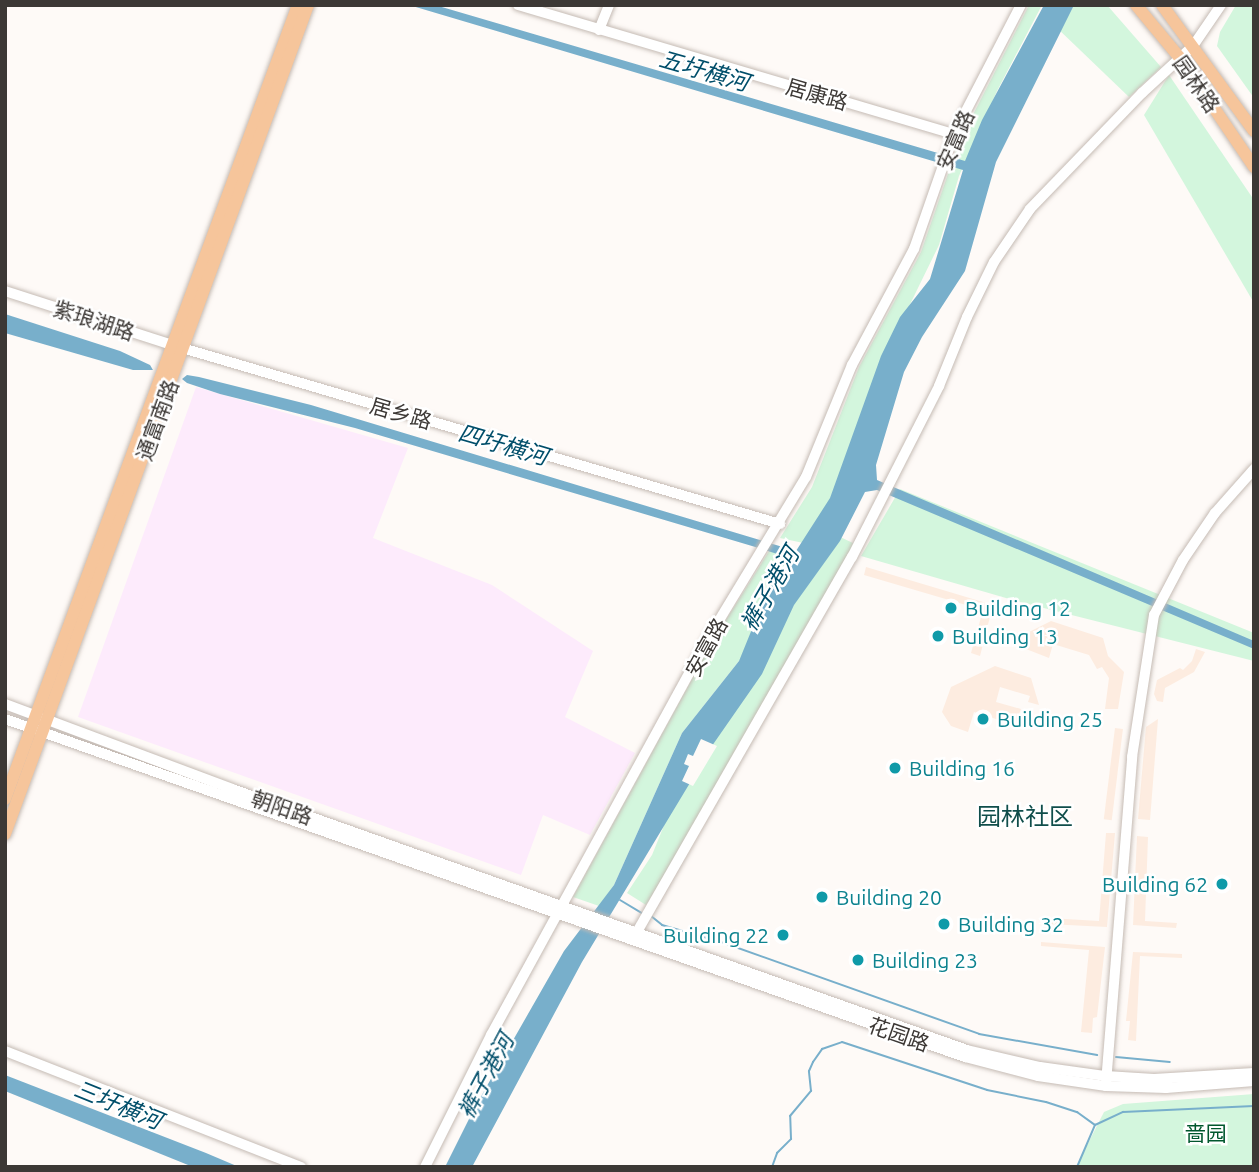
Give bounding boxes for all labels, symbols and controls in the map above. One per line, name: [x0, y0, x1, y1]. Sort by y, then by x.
water label: 五圩横河: [656, 45, 752, 97]
street label: 园林路: [1169, 51, 1225, 117]
street label: 居康路: [783, 73, 851, 115]
street label: 安富路: [931, 106, 979, 174]
street label: 紫琅湖路: [50, 295, 138, 345]
street label: 通富南路: [131, 376, 183, 464]
street label: 居乡路: [367, 392, 435, 434]
water label: 四圩横河: [455, 419, 551, 471]
water label: 裤子港河: [735, 542, 805, 636]
place label: Building 12: [965, 595, 1071, 621]
marker: Building 12: [943, 600, 959, 616]
street label: 安富路: [680, 613, 732, 681]
place label: Building 13: [952, 623, 1058, 649]
marker: Building 13: [930, 628, 946, 644]
place label: Building 25: [997, 706, 1103, 732]
marker: Building 25: [975, 711, 991, 727]
place label: Building 16: [909, 755, 1015, 781]
marker: Building 16: [887, 760, 903, 776]
street label: 朝阳路: [248, 785, 316, 829]
district label: 园林社区: [977, 803, 1073, 831]
place label: Building 62: [1102, 871, 1208, 897]
marker: Building 62: [1214, 876, 1230, 892]
place label: Building 20: [836, 884, 942, 910]
marker: Building 20: [814, 889, 830, 905]
place label: Building 32: [958, 911, 1064, 937]
marker: Building 32: [936, 916, 952, 932]
place label: Building 22: [663, 922, 769, 948]
marker: Building 22: [775, 927, 791, 943]
place label: Building 23: [872, 947, 978, 973]
marker: Building 23: [850, 952, 866, 968]
street label: 花园路: [865, 1012, 933, 1056]
water label: 裤子港河: [452, 1029, 520, 1123]
water label: 三圩横河: [70, 1075, 166, 1135]
park label: 啬园: [1185, 1120, 1227, 1146]

